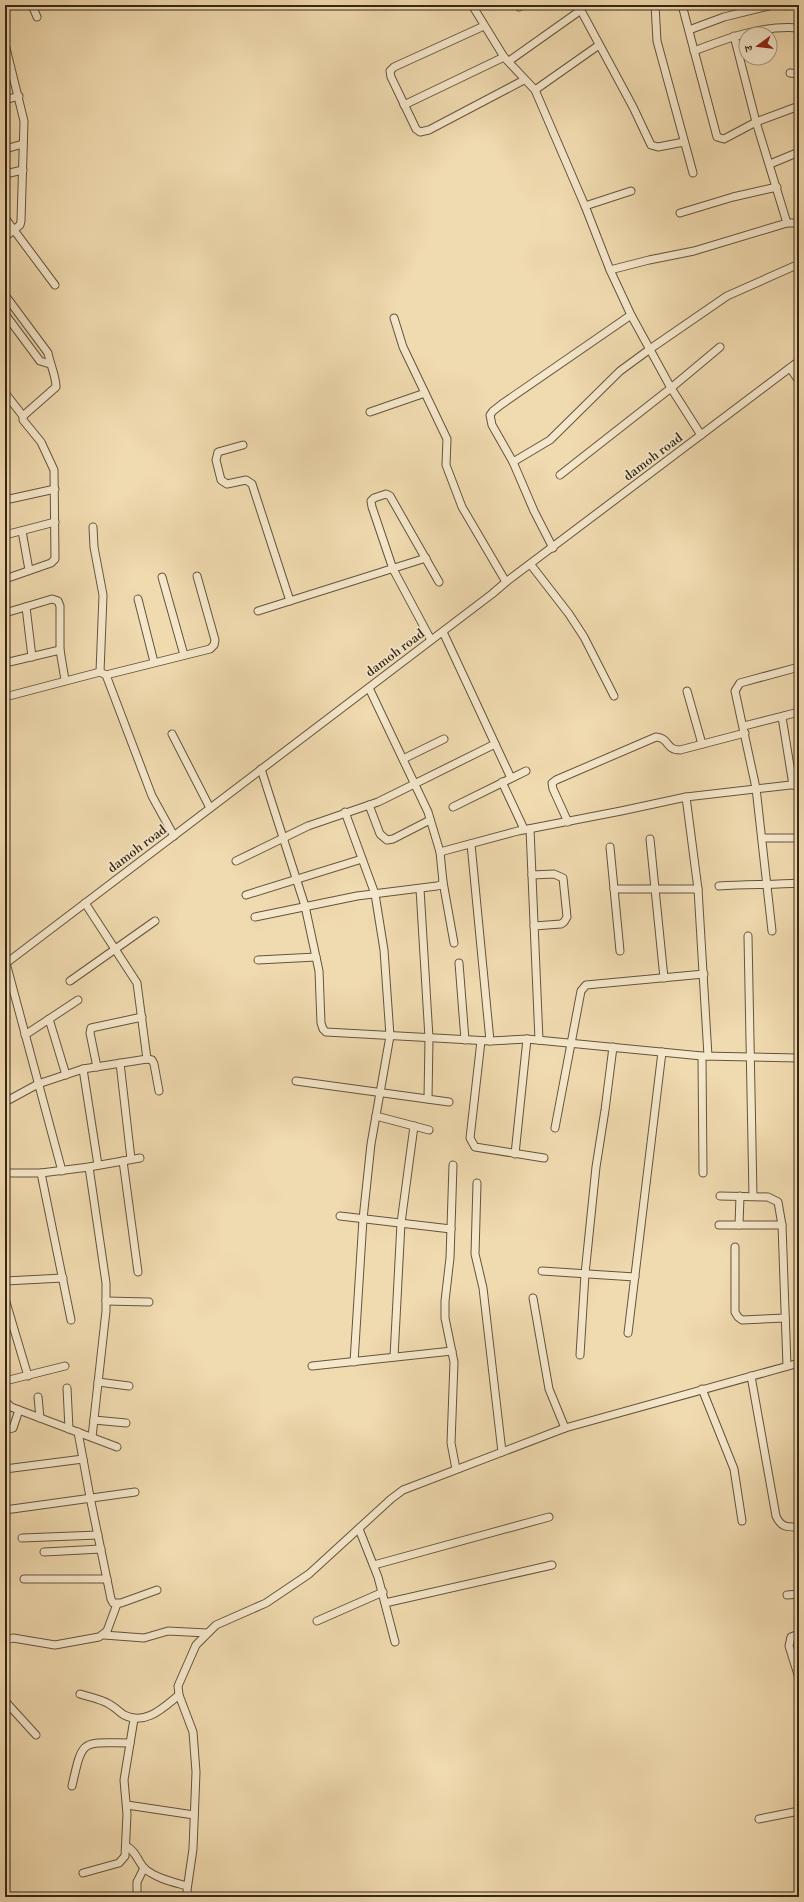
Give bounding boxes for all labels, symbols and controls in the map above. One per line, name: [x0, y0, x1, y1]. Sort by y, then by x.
north arrow: [738, 26, 778, 66]
text: उ: [741, 42, 757, 54]
street label: damoh road: [620, 429, 686, 484]
street label: damoh road: [362, 625, 428, 680]
street label: damoh road: [104, 821, 170, 876]

